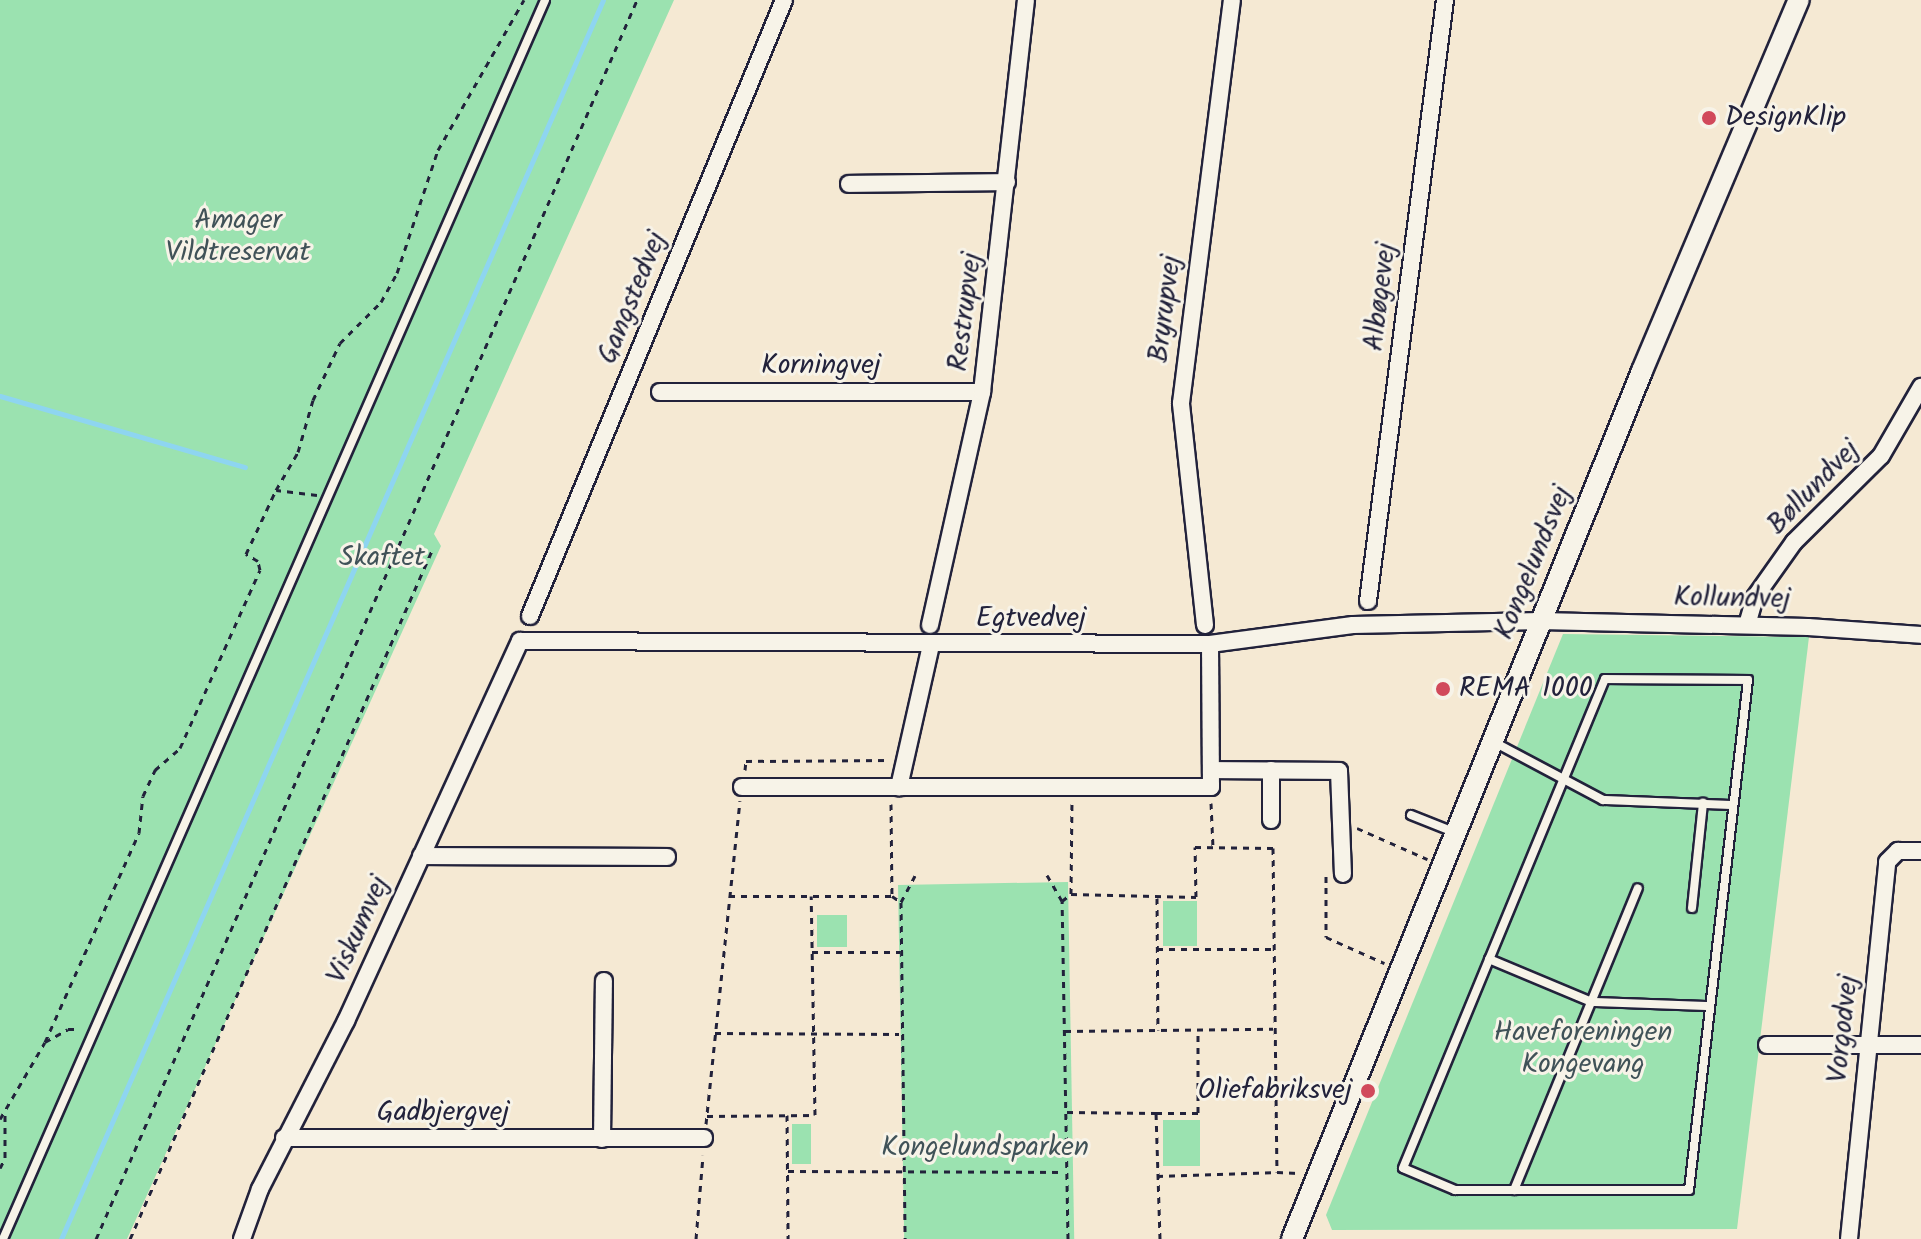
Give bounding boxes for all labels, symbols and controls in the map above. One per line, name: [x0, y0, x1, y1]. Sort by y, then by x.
place label: DesignKlip: [1725, 101, 1846, 135]
marker: DesignKlip: [1700, 109, 1718, 127]
park label: Amager Vildtreservat: [166, 204, 310, 270]
street label: Gangstedvej: [591, 227, 675, 369]
street label: Albøgevej: [1358, 241, 1404, 353]
street label: Restrupvej: [942, 251, 990, 373]
street label: Bryrupvej: [1143, 253, 1189, 365]
street label: Korningvej: [761, 349, 881, 383]
street label: Bøllundvej: [1761, 434, 1867, 542]
street label: Kongelundsvej: [1488, 481, 1580, 645]
park label: Skaftet: [339, 541, 425, 575]
street label: Kollundvej: [1673, 581, 1791, 617]
street label: Egtvedvej: [976, 602, 1086, 636]
place label: REMA 1000: [1459, 672, 1593, 706]
marker: REMA 1000: [1434, 680, 1452, 698]
street label: Viskumvej: [320, 871, 398, 989]
street label: Vorgodvej: [1822, 973, 1866, 1085]
park label: Haveforeningen Kongevang: [1494, 1016, 1672, 1082]
place label: Oliefabriksvej: [1198, 1074, 1352, 1108]
marker: Oliefabriksvej: [1359, 1082, 1377, 1100]
street label: Gadbjergvej: [377, 1096, 509, 1130]
park label: Kongelundsparken: [881, 1131, 1089, 1165]

